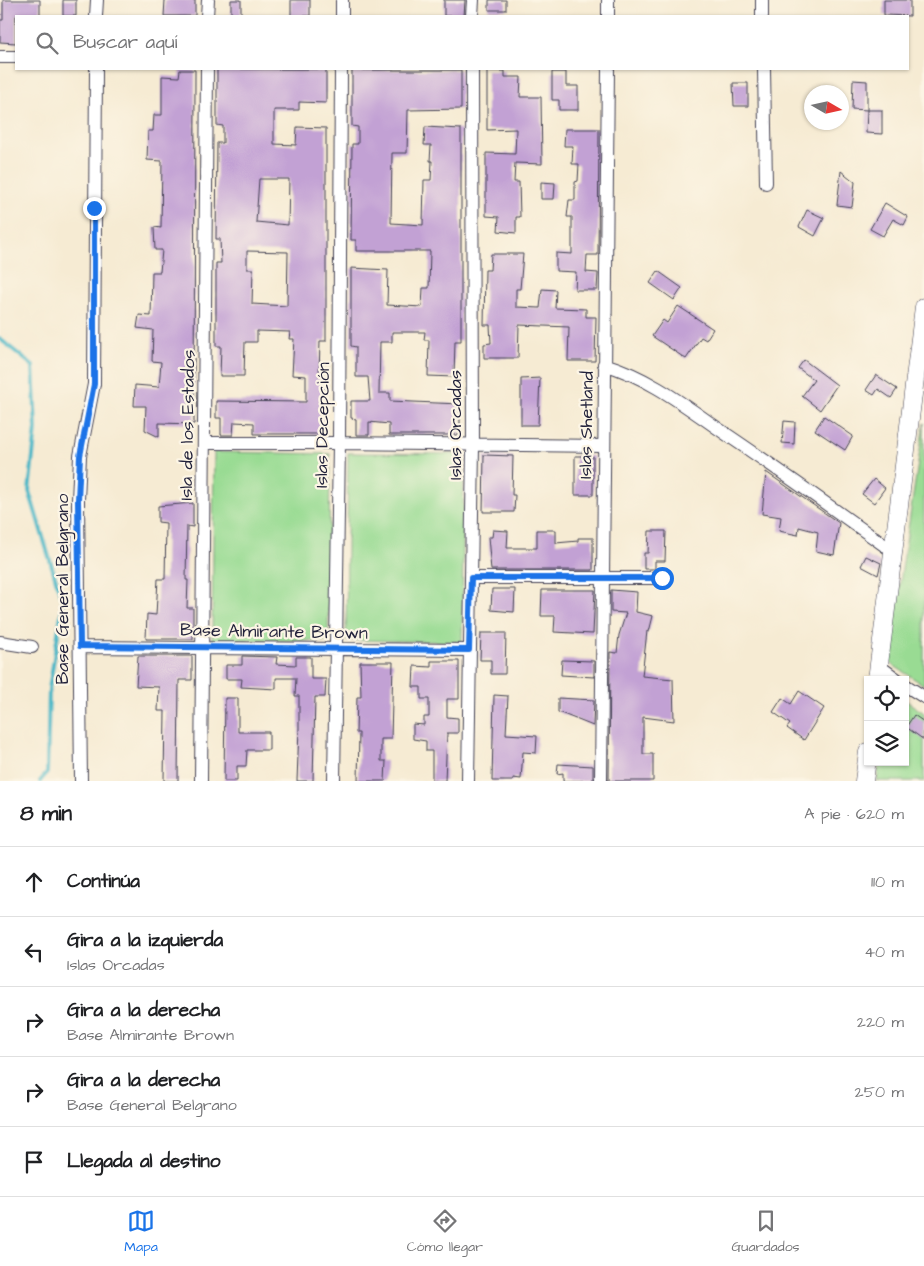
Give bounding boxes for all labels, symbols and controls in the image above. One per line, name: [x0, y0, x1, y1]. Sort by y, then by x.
search box: [15, 15, 909, 70]
icon: search: [33, 29, 61, 57]
text: Buscar aquí: [73, 29, 177, 56]
north arrow: [804, 85, 849, 130]
route end: [83, 197, 106, 220]
street label: Isla de los Estados: [174, 349, 201, 501]
street label: Islas Decepción: [309, 362, 336, 488]
street label: Islas Orcadas: [443, 370, 468, 480]
street label: Islas Shetland: [573, 371, 600, 479]
street label: Base General Belgrano: [50, 494, 76, 684]
route start: [651, 567, 674, 590]
street label: Base Almirante Brown: [180, 617, 368, 646]
map controls: [864, 676, 909, 766]
button: locate: [864, 676, 909, 721]
button: layers: [864, 721, 909, 766]
text: 8 min: [20, 799, 72, 828]
text: A pie · 620 m: [804, 803, 904, 825]
icon: ahead: [20, 868, 48, 896]
text: Continúa: [67, 868, 140, 895]
text: 110 m: [871, 871, 904, 893]
text: Gira a la izquierda: [67, 927, 223, 954]
icon: left: [20, 938, 48, 966]
text: 40 m: [864, 941, 904, 963]
text: Islas Orcadas: [67, 954, 165, 976]
text: Gira a la derecha: [67, 997, 220, 1024]
icon: right: [20, 1008, 48, 1036]
text: 220 m: [857, 1011, 904, 1033]
text: Base Almirante Brown: [67, 1024, 234, 1046]
text: Gira a la derecha: [67, 1067, 220, 1094]
icon: right: [20, 1078, 48, 1106]
text: 250 m: [855, 1081, 904, 1103]
text: Base General Belgrano: [67, 1094, 237, 1116]
icon: arrive: [20, 1148, 48, 1176]
text: Llegada al destino: [67, 1148, 220, 1175]
tab: Mapa: [124, 1207, 158, 1257]
tab: Cómo llegar: [407, 1207, 483, 1257]
tab: Guardados: [732, 1207, 800, 1257]

